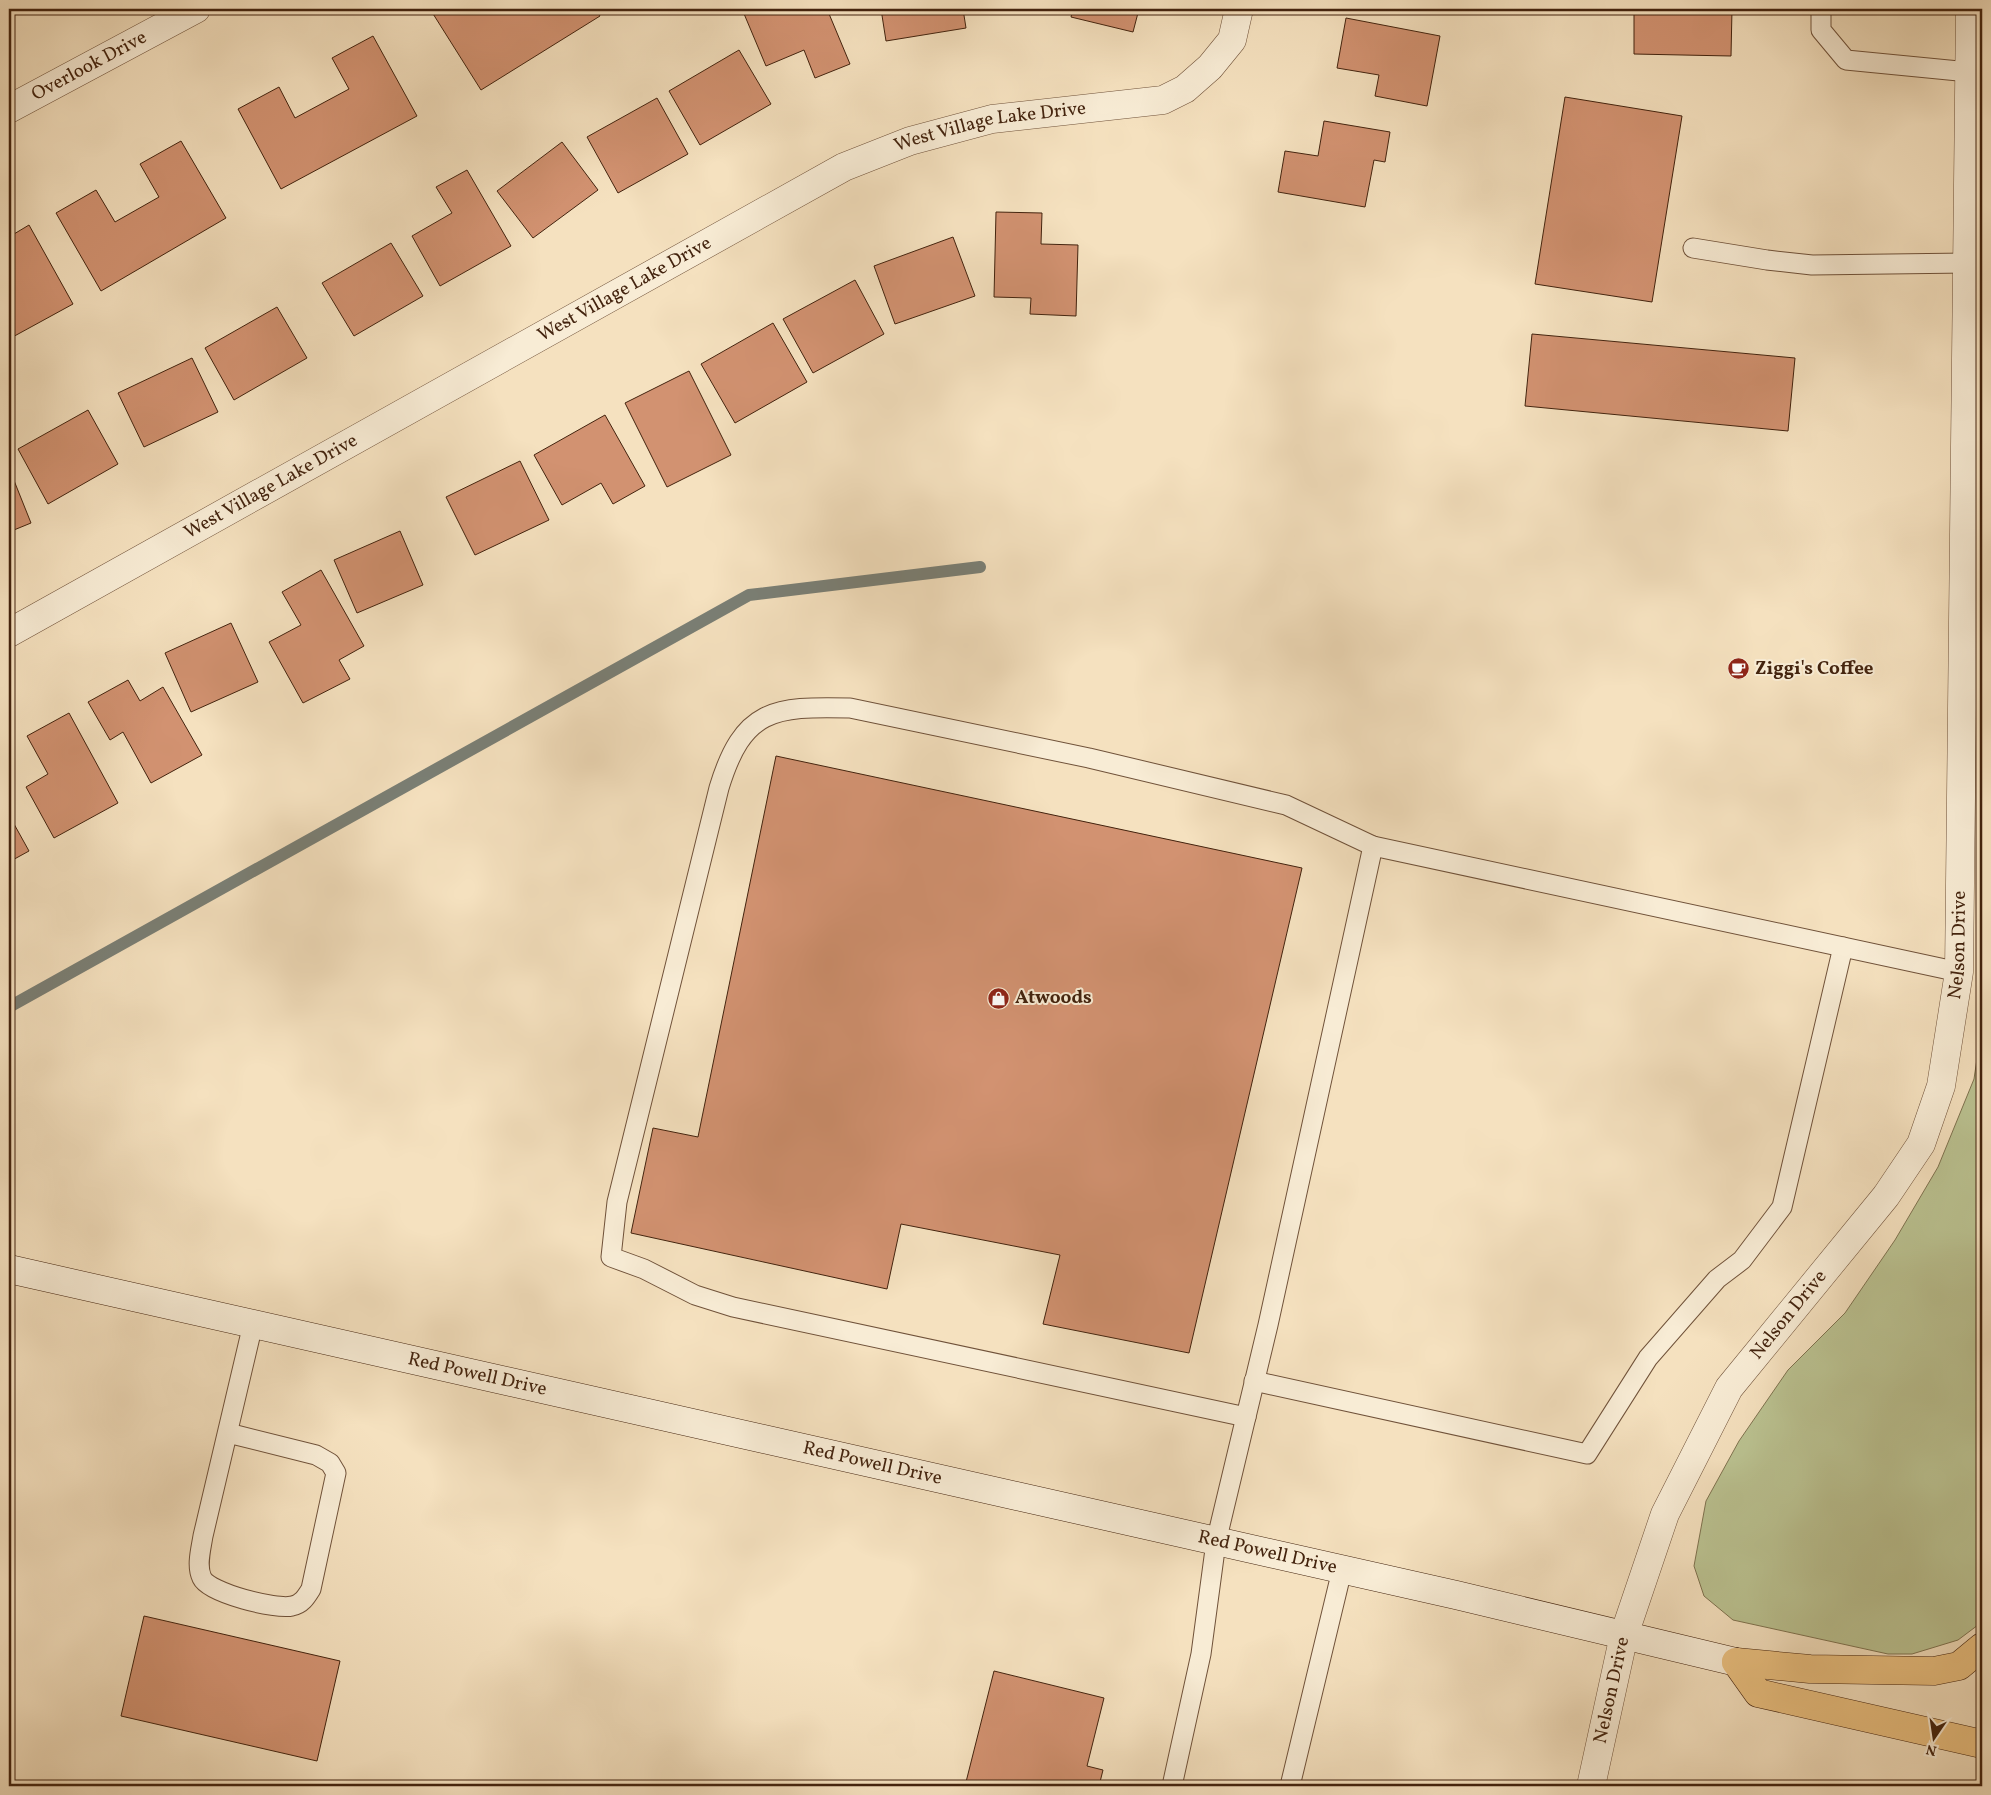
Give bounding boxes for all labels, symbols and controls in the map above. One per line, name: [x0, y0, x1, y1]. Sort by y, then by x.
street label: Overlook Drive: [27, 25, 151, 108]
street label: West Village Lake Drive: [891, 96, 1087, 159]
street label: West Village Lake Drive: [533, 230, 716, 348]
street label: West Village Lake Drive: [179, 428, 363, 546]
place label: Ziggi's Coffee: [1755, 656, 1874, 682]
cafe icon: Ziggi's Coffee: [1727, 657, 1751, 681]
street label: Nelson Drive: [1942, 891, 1973, 1001]
place label: Atwoods: [1015, 985, 1092, 1011]
shop icon: Atwoods: [987, 986, 1011, 1010]
street label: Nelson Drive: [1744, 1265, 1833, 1365]
street label: Red Powell Drive: [405, 1346, 549, 1403]
street label: Red Powell Drive: [800, 1435, 944, 1492]
street label: Red Powell Drive: [1195, 1524, 1340, 1581]
street label: Nelson Drive: [1588, 1634, 1636, 1746]
north arrow: [1908, 1712, 1958, 1762]
text: N: [1924, 1739, 1939, 1760]

